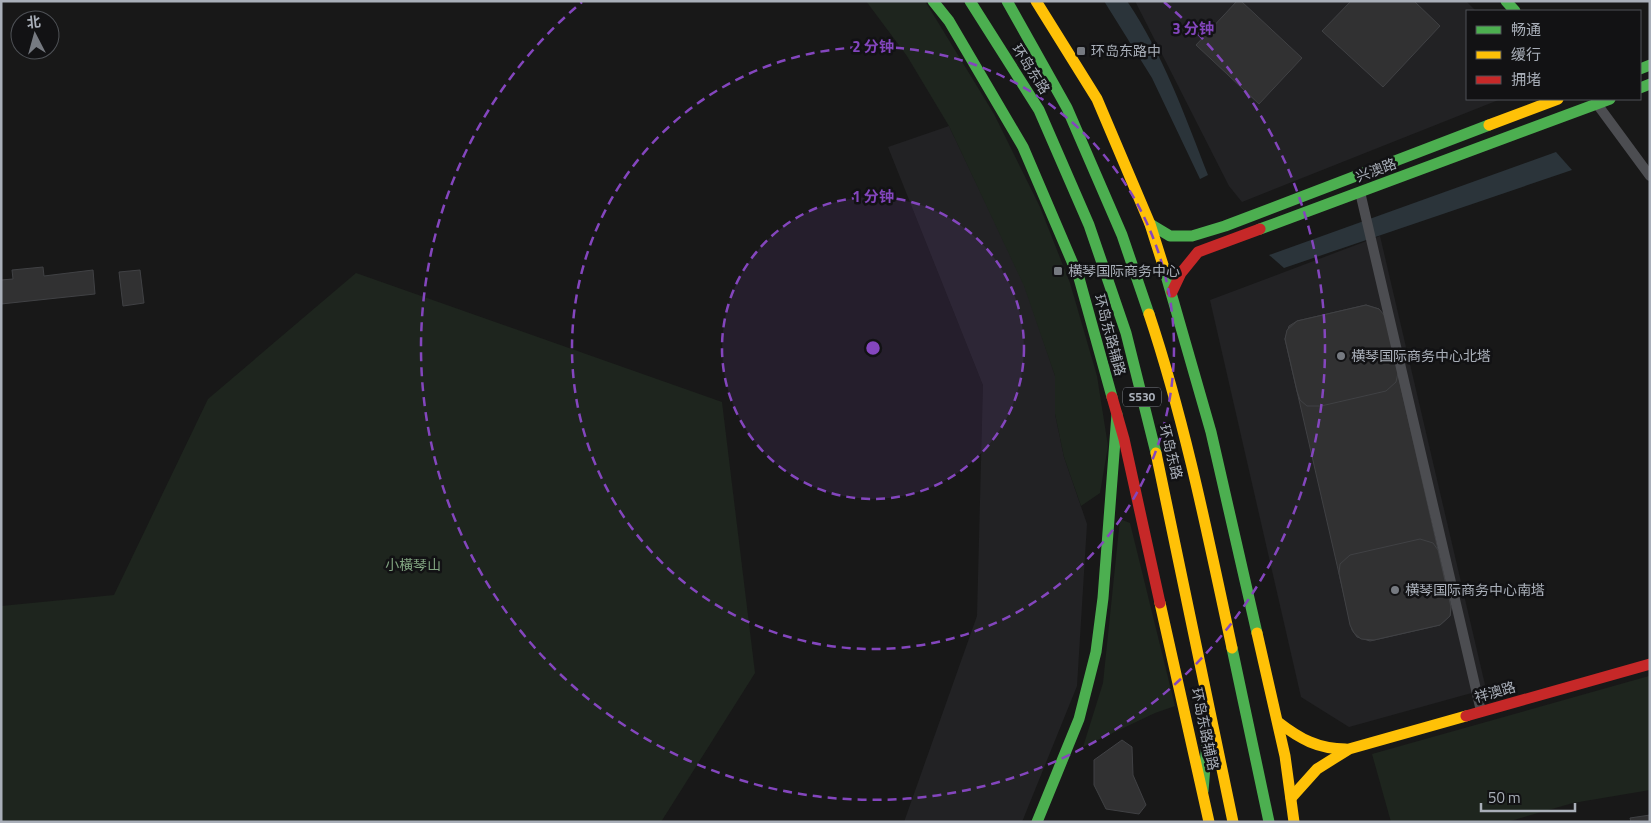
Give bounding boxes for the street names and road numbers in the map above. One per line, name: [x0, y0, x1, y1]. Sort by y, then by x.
street label: 环岛东路: [1007, 40, 1055, 98]
street label: 兴澳路: [1353, 152, 1399, 187]
street label: 环岛东路辅路: [1089, 292, 1131, 378]
road number: S530: [1123, 388, 1161, 407]
street label: 环岛东路: [1155, 422, 1188, 482]
street label: 祥澳路: [1472, 676, 1518, 707]
street label: 环岛东路辅路: [1186, 686, 1224, 772]

